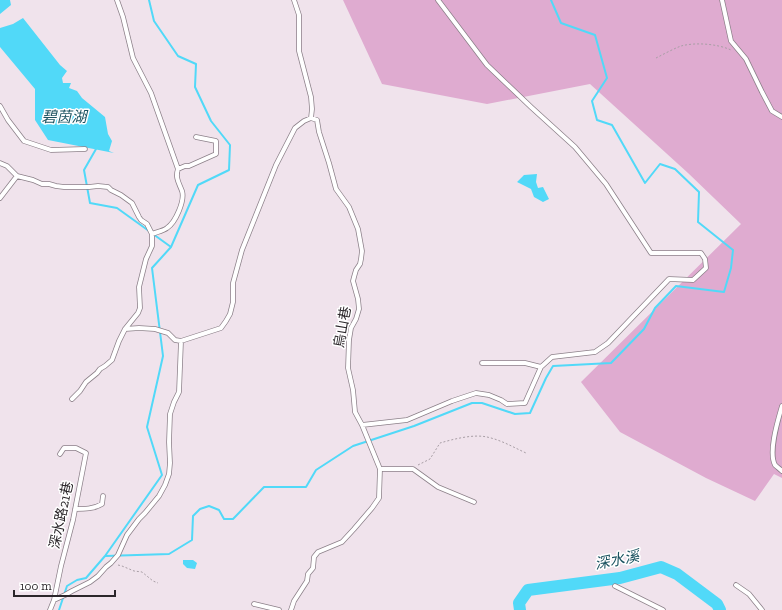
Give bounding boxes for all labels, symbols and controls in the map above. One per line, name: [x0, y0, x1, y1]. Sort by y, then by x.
water label: 碧茵湖: [41, 108, 88, 126]
street label: 烏山巷: [330, 305, 355, 349]
street label: 深水路21巷: [46, 480, 77, 550]
water label: 深水溪: [593, 546, 643, 573]
scale bar: [14, 572, 115, 598]
text: 100 m: [20, 579, 52, 593]

